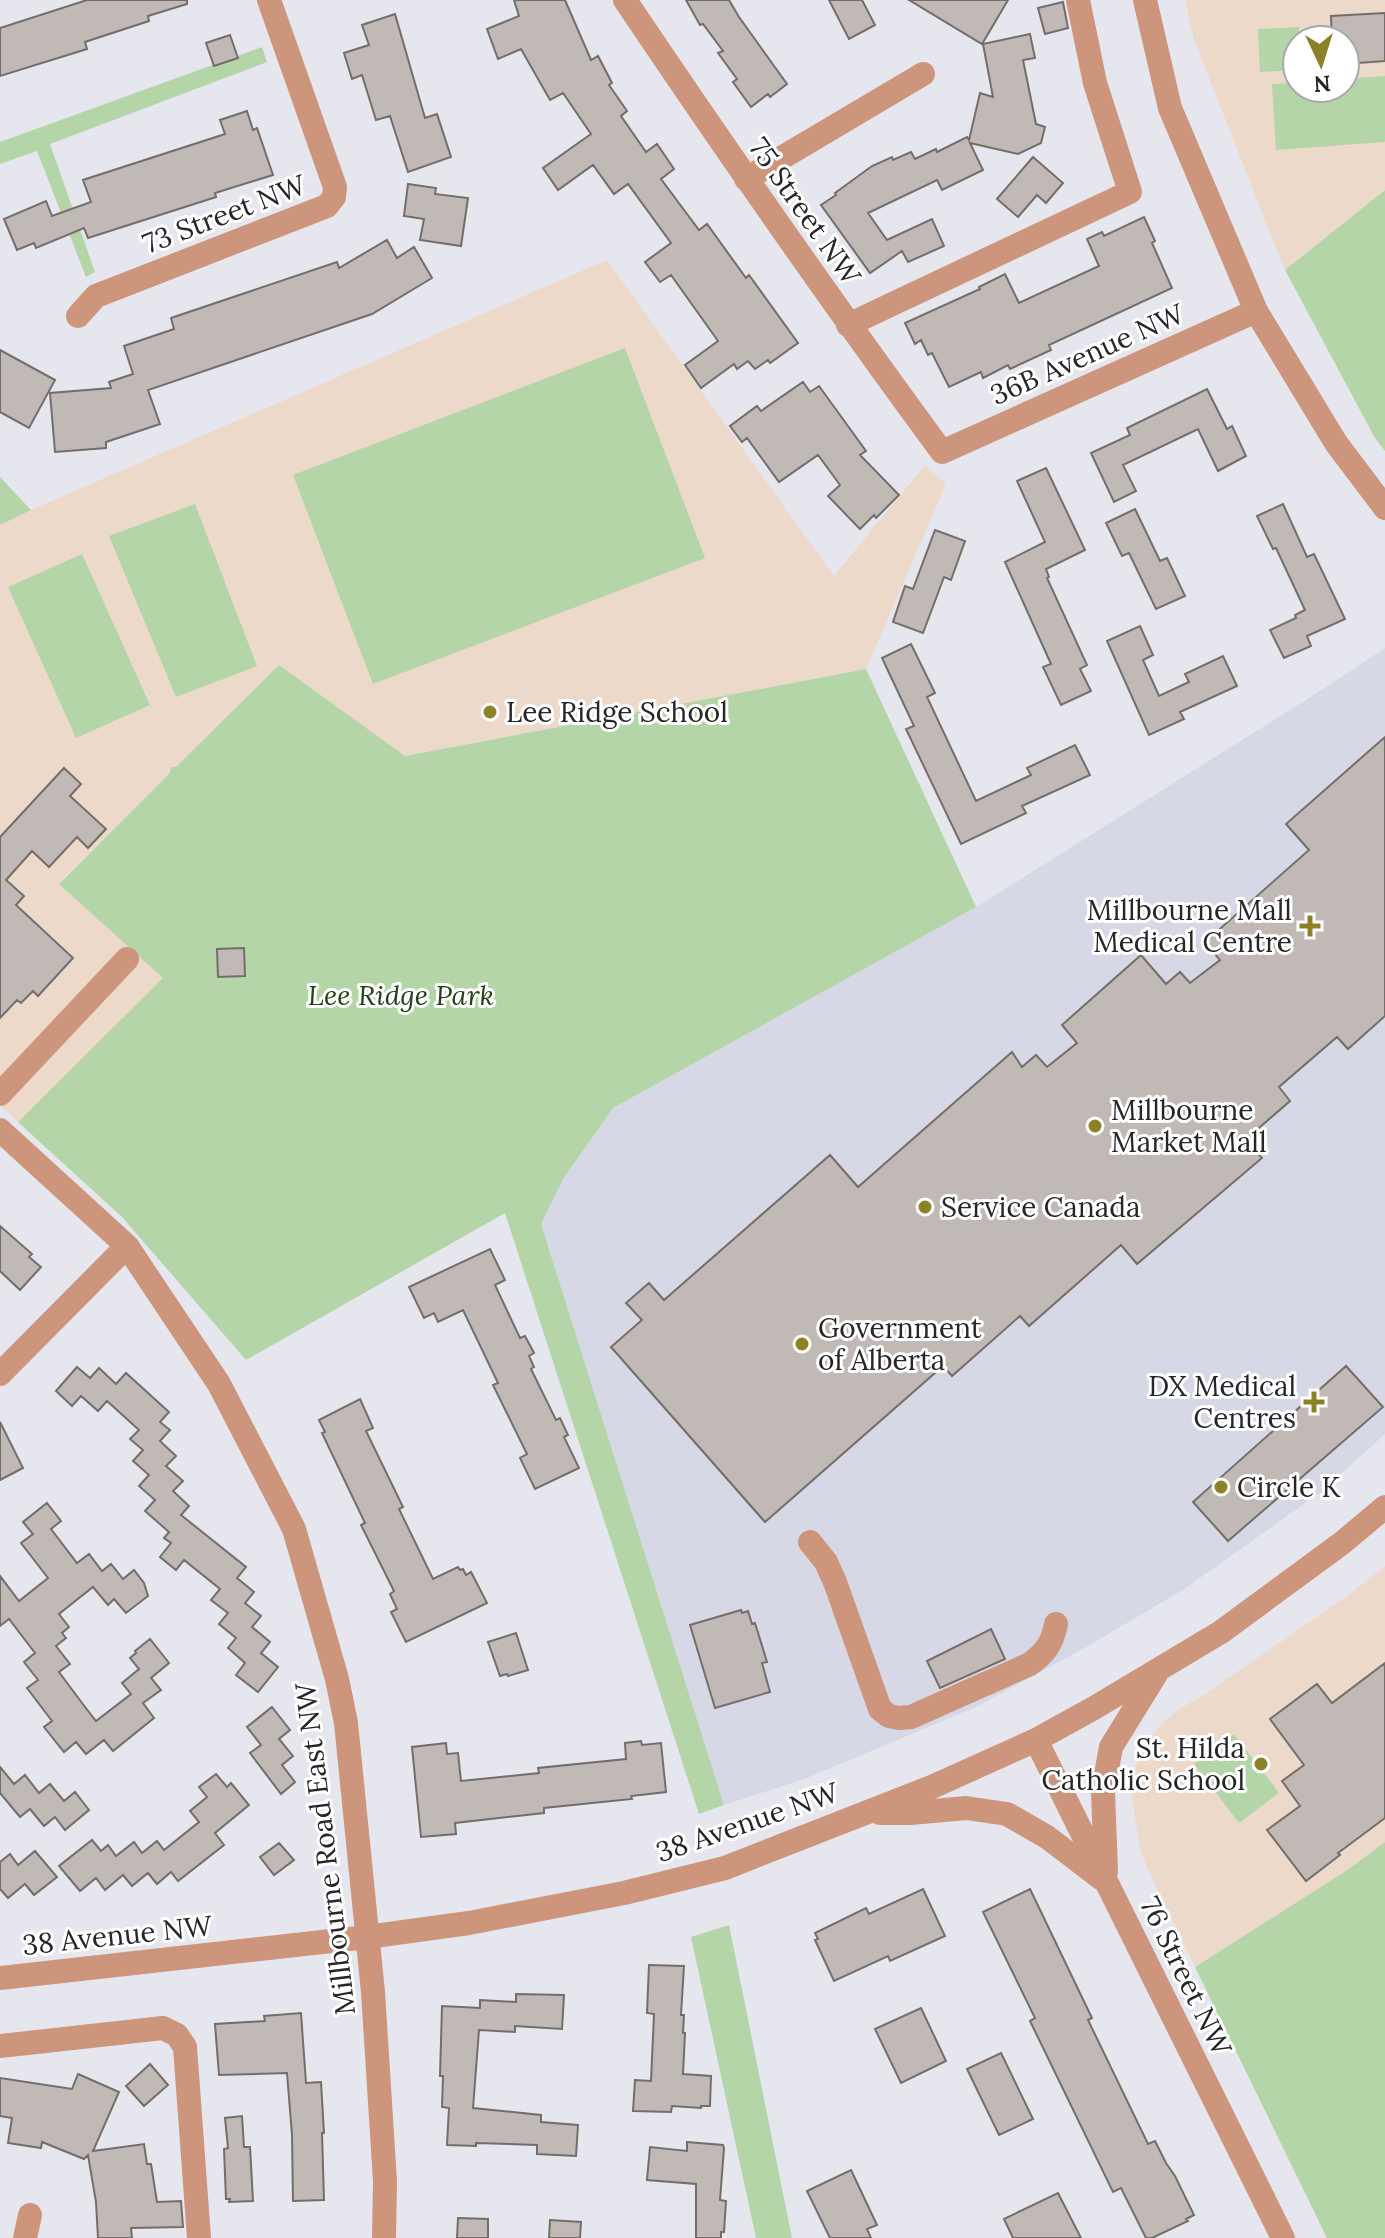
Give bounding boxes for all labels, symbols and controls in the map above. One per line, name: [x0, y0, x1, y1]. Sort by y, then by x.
north arrow: [1281, 24, 1361, 104]
text: N: [1313, 69, 1332, 99]
street label: 75 Street NW: [741, 130, 870, 292]
street label: 73 Street NW: [137, 166, 312, 262]
street label: 36B Avenue NW: [985, 295, 1190, 413]
place label: Lee Ridge School: [506, 694, 728, 730]
marker: Lee Ridge School: [481, 703, 499, 721]
place label: Millbourne Mall Medical Centre: [1087, 892, 1292, 960]
marker: Millbourne Mall Medical Centre: [1299, 915, 1321, 937]
park label: Lee Ridge Park: [308, 977, 494, 1013]
place label: Millbourne Market Mall: [1111, 1092, 1267, 1160]
marker: Millbourne Market Mall: [1086, 1117, 1104, 1135]
place label: Service Canada: [941, 1189, 1140, 1225]
marker: Service Canada: [916, 1198, 934, 1216]
place label: Government of Alberta: [818, 1310, 982, 1378]
marker: Government of Alberta: [793, 1335, 811, 1353]
place label: DX Medical Centres: [1148, 1368, 1296, 1436]
marker: DX Medical Centres: [1303, 1391, 1325, 1413]
place label: Circle K: [1237, 1469, 1341, 1505]
marker: Circle K: [1212, 1478, 1230, 1496]
street label: Millbourne Road East NW: [287, 1680, 363, 2017]
place label: St. Hilda Catholic School: [1042, 1730, 1245, 1798]
marker: St. Hilda Catholic School: [1252, 1755, 1270, 1773]
street label: 38 Avenue NW: [651, 1774, 844, 1870]
street label: 76 Street NW: [1132, 1891, 1240, 2062]
street label: 38 Avenue NW: [20, 1907, 215, 1963]

